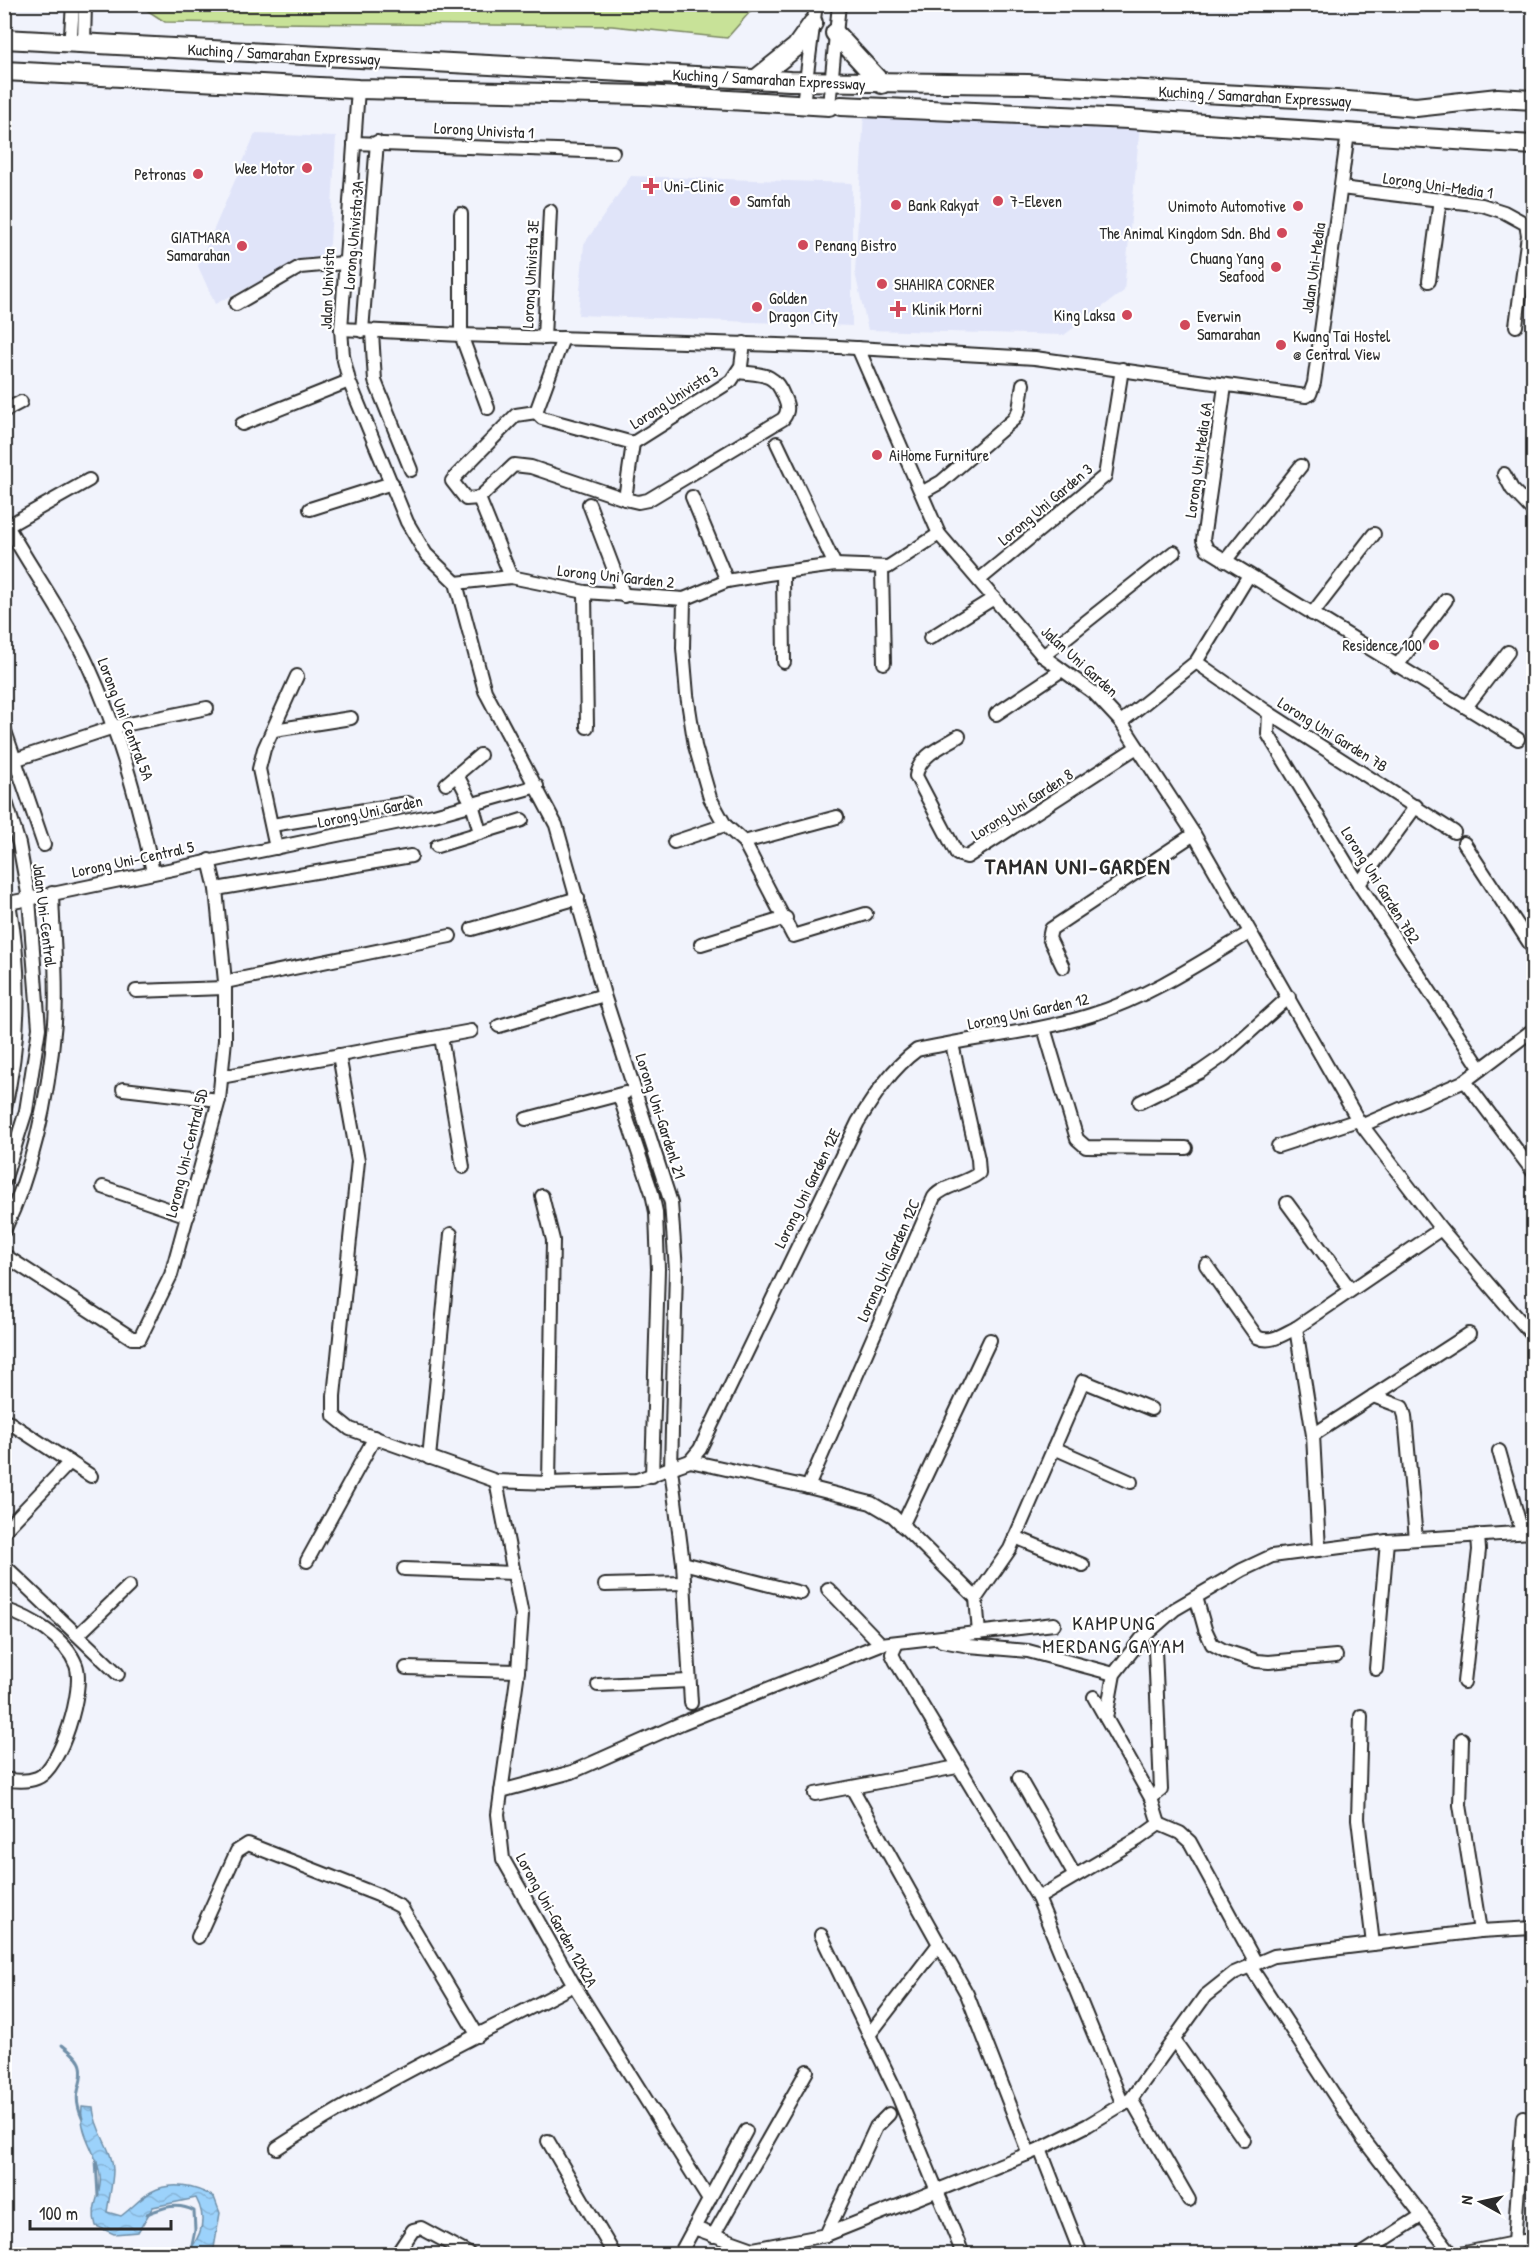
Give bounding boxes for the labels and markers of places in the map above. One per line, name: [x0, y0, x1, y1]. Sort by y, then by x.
place label: Wee Motor: [235, 157, 295, 179]
marker: Wee Motor: [300, 161, 314, 175]
place label: Petronas: [134, 163, 186, 185]
marker: Petronas: [191, 167, 205, 181]
place label: Uni-Clinic: [664, 175, 725, 197]
marker: Uni-Clinic: [642, 177, 660, 195]
place label: Samfah: [747, 190, 791, 212]
place label: 7-Eleven: [1010, 190, 1062, 212]
marker: Samfah: [728, 194, 742, 208]
place label: Bank Rakyat: [908, 194, 979, 216]
marker: 7-Eleven: [991, 194, 1005, 208]
place label: Unimoto Automotive: [1168, 195, 1287, 217]
marker: Bank Rakyat: [889, 198, 903, 212]
marker: Unimoto Automotive: [1291, 199, 1305, 213]
place label: The Animal Kingdom Sdn. Bhd: [1099, 222, 1270, 244]
place label: GIATMARA Samarahan: [167, 226, 230, 266]
marker: The Animal Kingdom Sdn. Bhd: [1275, 226, 1289, 240]
place label: Penang Bistro: [815, 234, 897, 256]
marker: Penang Bistro: [796, 238, 810, 252]
marker: GIATMARA Samarahan: [235, 239, 249, 253]
place label: Chuang Yang Seafood: [1190, 247, 1264, 287]
marker: Chuang Yang Seafood: [1269, 260, 1283, 274]
place label: SHAHIRA CORNER: [894, 273, 994, 295]
marker: SHAHIRA CORNER: [875, 277, 889, 291]
place label: Golden Dragon City: [769, 287, 838, 327]
place label: Klinik Morni: [912, 298, 982, 320]
marker: Golden Dragon City: [750, 300, 764, 314]
marker: Klinik Morni: [889, 300, 907, 318]
place label: King Laksa: [1054, 304, 1115, 326]
place label: Everwin Samarahan: [1197, 305, 1260, 345]
marker: King Laksa: [1120, 308, 1134, 322]
marker: Everwin Samarahan: [1178, 318, 1192, 332]
place label: Kwang Tai Hostel @ Central View: [1293, 325, 1391, 365]
marker: Kwang Tai Hostel @ Central View: [1274, 338, 1288, 352]
place label: AiHome Furniture: [889, 444, 990, 466]
marker: AiHome Furniture: [870, 448, 884, 462]
place label: Residence 100: [1342, 634, 1422, 656]
marker: Residence 100: [1427, 638, 1441, 652]

